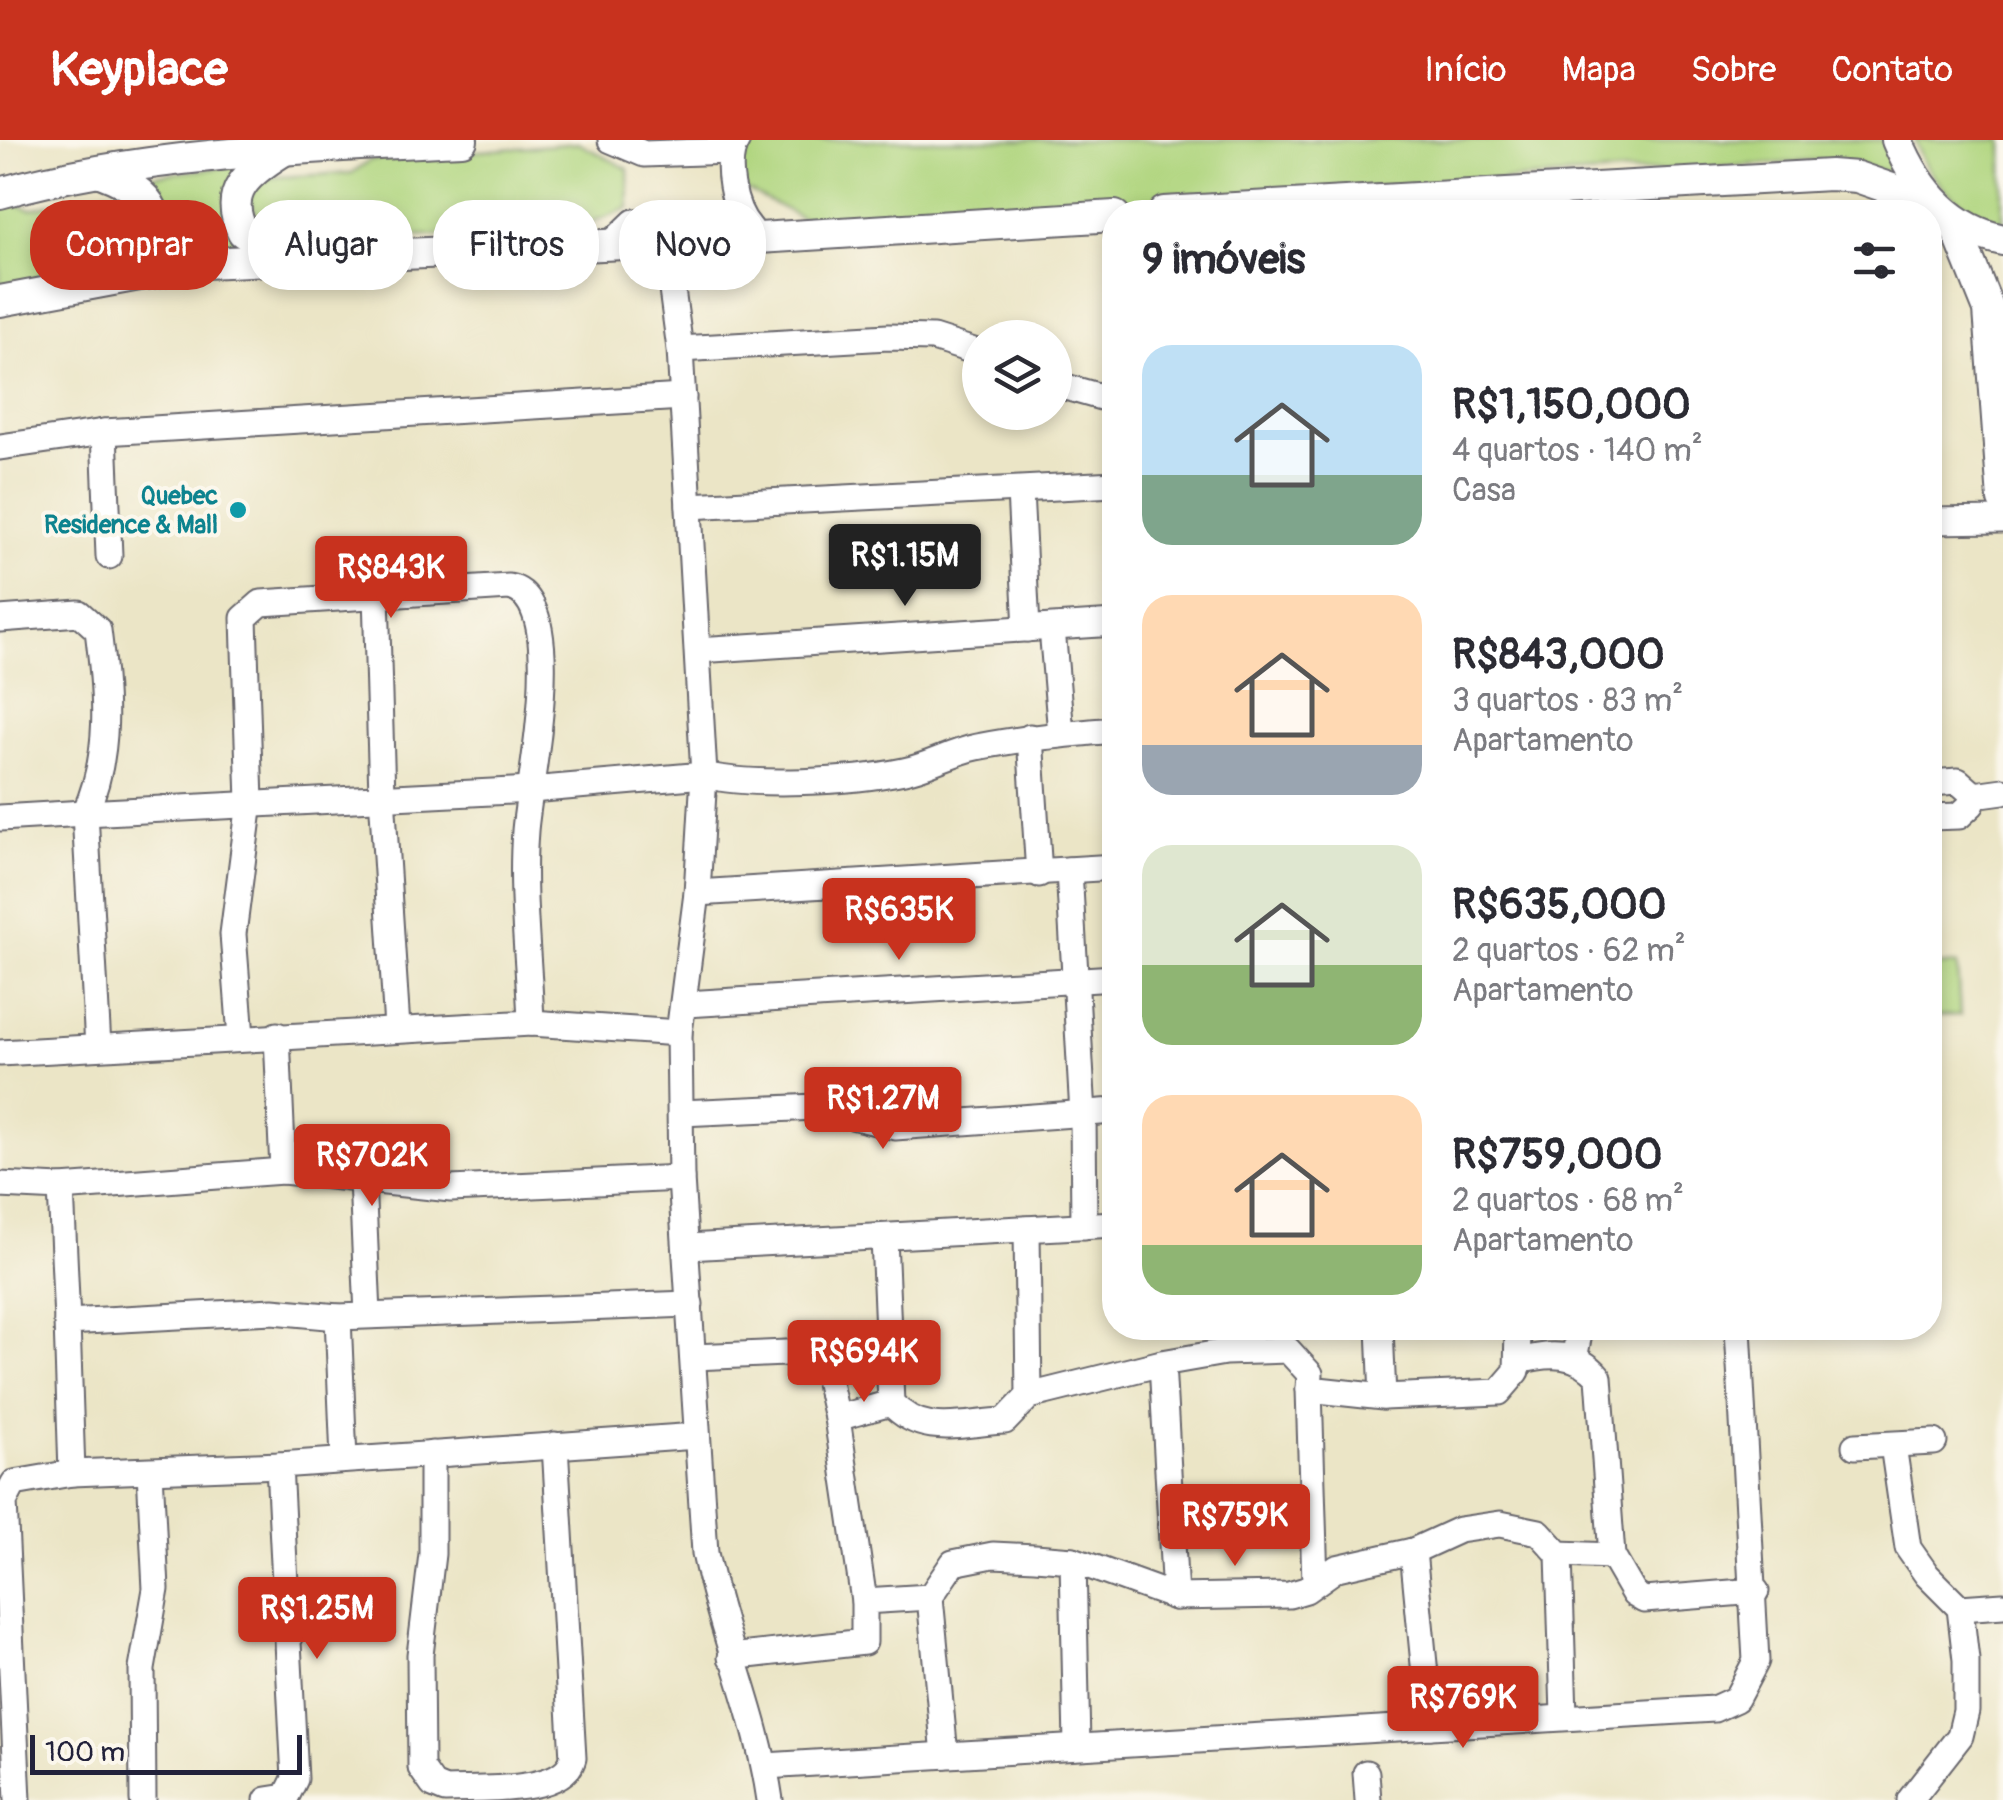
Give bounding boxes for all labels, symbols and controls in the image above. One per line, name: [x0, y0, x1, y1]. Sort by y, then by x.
text: Keyplace: [50, 40, 228, 100]
text: Início: [1424, 48, 1507, 92]
text: Mapa: [1562, 48, 1636, 92]
text: Sobre: [1691, 48, 1776, 92]
text: Contato: [1831, 48, 1953, 92]
chip: Comprar: [30, 200, 228, 290]
chip: Alugar: [248, 200, 413, 290]
chip: Filtros: [433, 200, 599, 290]
chip: Novo: [619, 200, 766, 290]
icon: filters: [1847, 233, 1902, 288]
text: 9 imóveis: [1142, 234, 1305, 286]
map controls: [962, 320, 1072, 430]
button: layers: [962, 320, 1072, 430]
text: R$1,150,000: [1452, 379, 1691, 431]
icon: home: [1222, 385, 1342, 505]
text: 4 quartos · 140 m²: [1452, 431, 1703, 471]
text: Casa: [1452, 471, 1516, 511]
place label: Quebec Residence & Mall: [44, 481, 218, 541]
marker: Quebec Residence & Mall: [227, 499, 249, 521]
pin: R$1.15M: [813, 524, 997, 609]
pin: R$843K: [310, 536, 472, 621]
text: R$1.15M: [851, 536, 959, 576]
text: R$843K: [337, 548, 445, 588]
text: R$843,000: [1452, 629, 1665, 681]
icon: home: [1222, 635, 1342, 755]
text: 3 quartos · 83 m²: [1452, 681, 1683, 721]
text: Apartamento: [1452, 721, 1633, 761]
pin: R$635K: [818, 878, 980, 963]
text: R$635,000: [1452, 879, 1666, 931]
icon: home: [1222, 885, 1342, 1005]
text: R$635K: [845, 890, 954, 930]
text: 2 quartos · 62 m²: [1452, 931, 1686, 971]
text: Apartamento: [1452, 971, 1633, 1011]
pin: R$1.27M: [791, 1067, 975, 1152]
text: R$1.27M: [826, 1079, 940, 1119]
pin: R$702K: [291, 1124, 453, 1209]
text: R$759,000: [1452, 1129, 1662, 1181]
icon: home: [1222, 1135, 1342, 1255]
text: R$702K: [316, 1136, 428, 1176]
text: 2 quartos · 68 m²: [1452, 1181, 1684, 1221]
text: Apartamento: [1452, 1221, 1633, 1261]
pin: R$694K: [783, 1320, 945, 1405]
text: R$694K: [810, 1332, 918, 1372]
pin: R$759K: [1154, 1484, 1316, 1569]
text: R$759K: [1182, 1496, 1288, 1536]
pin: R$1.25M: [225, 1577, 409, 1662]
text: R$1.25M: [260, 1589, 374, 1629]
pin: R$769K: [1382, 1666, 1544, 1751]
text: R$769K: [1409, 1678, 1517, 1718]
scale bar: [30, 1730, 302, 1774]
text: 100 m: [45, 1735, 125, 1770]

